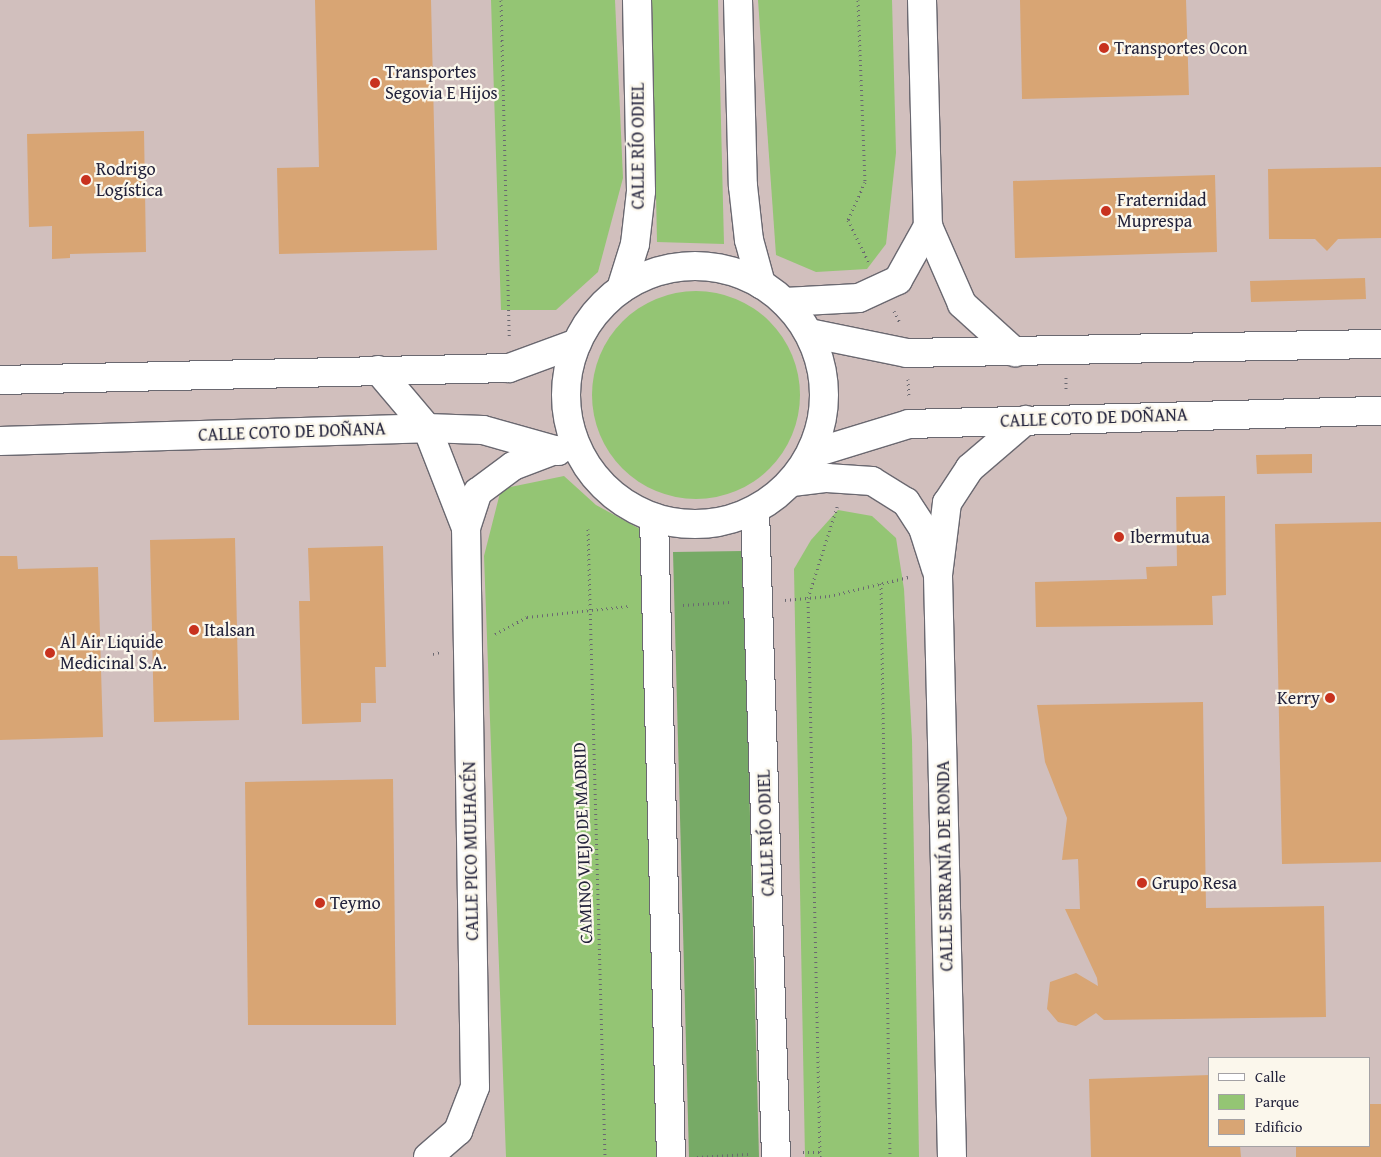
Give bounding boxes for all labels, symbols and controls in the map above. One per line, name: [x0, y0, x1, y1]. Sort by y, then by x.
place label: Transportes Ocon: [1114, 37, 1248, 59]
marker: Transportes Ocon: [1098, 42, 1110, 54]
place label: Transportes Segovia E Hijos: [385, 62, 498, 104]
marker: Transportes Segovia E Hijos: [369, 77, 381, 89]
street label: CALLE RÍO ODIEL: [627, 83, 649, 209]
place label: Rodrigo Logística: [96, 159, 163, 202]
marker: Rodrigo Logística: [80, 174, 92, 186]
place label: Fraternidad Muprespa: [1117, 190, 1207, 232]
marker: Fraternidad Muprespa: [1099, 204, 1113, 218]
street label: CALLE COTO DE DOÑANA: [1000, 404, 1188, 432]
street label: CALLE COTO DE DOÑANA: [198, 418, 386, 446]
place label: Ibermutua: [1130, 526, 1210, 548]
marker: Ibermutua: [1112, 530, 1126, 544]
place label: Italsan: [204, 619, 255, 641]
marker: Italsan: [188, 624, 200, 636]
place label: Al Air Liquide Medicinal S.A.: [60, 632, 167, 674]
marker: Al Air Liquide Medicinal S.A.: [44, 647, 56, 659]
place label: Kerry: [1277, 687, 1320, 709]
marker: Kerry: [1324, 692, 1336, 704]
street label: CAMINO VIEJO DE MADRID: [569, 742, 597, 944]
street label: CALLE SERRANÍA DE RONDA: [932, 760, 958, 972]
street label: CALLE PICO MULHACÉN: [459, 761, 483, 941]
street label: CALLE RÍO ODIEL: [753, 769, 779, 897]
place label: Grupo Resa: [1152, 872, 1237, 894]
marker: Grupo Resa: [1136, 877, 1148, 889]
place label: Teymo: [330, 892, 381, 914]
marker: Teymo: [314, 897, 326, 909]
legend: [1208, 1057, 1371, 1147]
text: Calle: [1255, 1066, 1286, 1087]
text: Parque: [1255, 1091, 1299, 1112]
text: Edificio: [1255, 1116, 1302, 1137]

